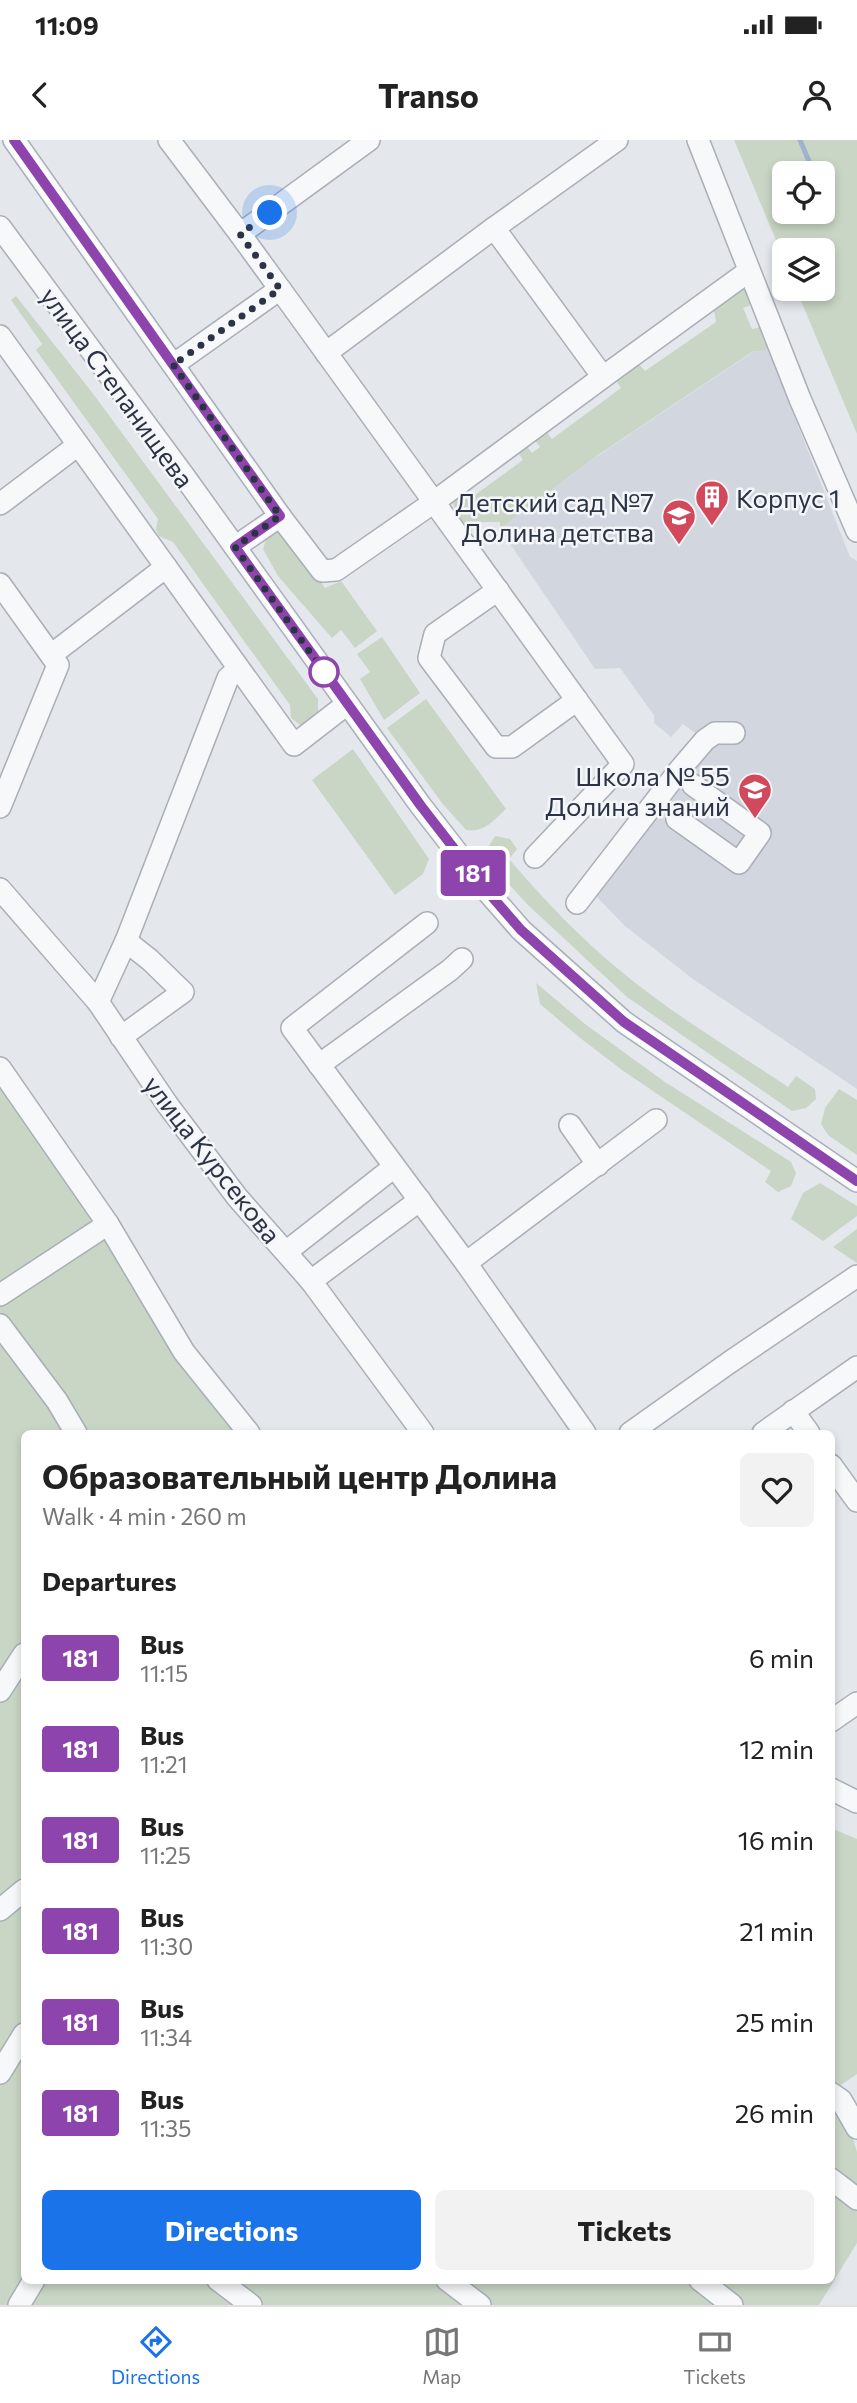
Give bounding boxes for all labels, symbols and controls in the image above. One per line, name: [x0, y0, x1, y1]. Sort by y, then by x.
text: 11:09: [35, 9, 99, 40]
text: Transo: [378, 75, 479, 115]
icon: back: [21, 76, 59, 114]
icon: person: [798, 76, 836, 114]
map controls: [772, 161, 835, 301]
button: locate: [772, 161, 835, 224]
your location: [252, 195, 287, 230]
button: layers: [772, 238, 835, 301]
street label: улица Степанищева: [35, 281, 201, 493]
building icon: Корпус 1: [693, 478, 731, 527]
place label: Корпус 1: [736, 482, 840, 513]
place label: Детский сад №7 Долина детства: [456, 486, 654, 547]
school or university icon: Детский сад №7 Долина детства: [660, 497, 698, 546]
unlabelled marker: [309, 657, 339, 687]
place label: Школа № 55 Долина знаний: [546, 760, 730, 821]
school or university icon: Школа № 55 Долина знаний: [736, 771, 774, 820]
line badge: 181: [433, 850, 513, 896]
text: 181: [455, 858, 491, 887]
street label: улица Курсекова: [138, 1069, 288, 1249]
button: heart: [740, 1453, 814, 1527]
text: Образовательный центр Долина: [42, 1455, 557, 1496]
text: Walk · 4 min · 260 m: [42, 1502, 247, 1530]
text: Departures: [42, 1565, 177, 1596]
text: Bus: [140, 1628, 184, 1659]
text: 6 min: [749, 1642, 814, 1673]
text: 181: [62, 1643, 99, 1672]
text: 11:15: [140, 1659, 188, 1687]
text: Bus: [140, 1719, 184, 1750]
text: 12 min: [739, 1733, 814, 1764]
text: 181: [62, 1734, 99, 1763]
text: 11:21: [140, 1750, 188, 1778]
text: Bus: [140, 1810, 184, 1841]
text: 16 min: [738, 1824, 814, 1855]
text: 181: [62, 1825, 99, 1854]
text: 11:25: [140, 1841, 191, 1869]
text: Bus: [140, 1901, 184, 1932]
text: 21 min: [739, 1915, 814, 1946]
text: 181: [62, 1916, 99, 1945]
text: 11:30: [140, 1932, 193, 1960]
text: Bus: [140, 1992, 184, 2023]
text: 25 min: [735, 2006, 814, 2037]
text: 181: [62, 2007, 99, 2036]
text: 11:34: [140, 2023, 192, 2051]
text: Bus: [140, 2083, 184, 2114]
text: 26 min: [735, 2097, 814, 2128]
text: 181: [62, 2098, 99, 2127]
text: 11:35: [140, 2114, 191, 2142]
button: Directions: [42, 2190, 421, 2270]
button: Tickets: [435, 2190, 814, 2270]
tab: Directions: [111, 2323, 200, 2388]
tab: Map: [422, 2323, 461, 2388]
tab: Tickets: [683, 2323, 746, 2388]

